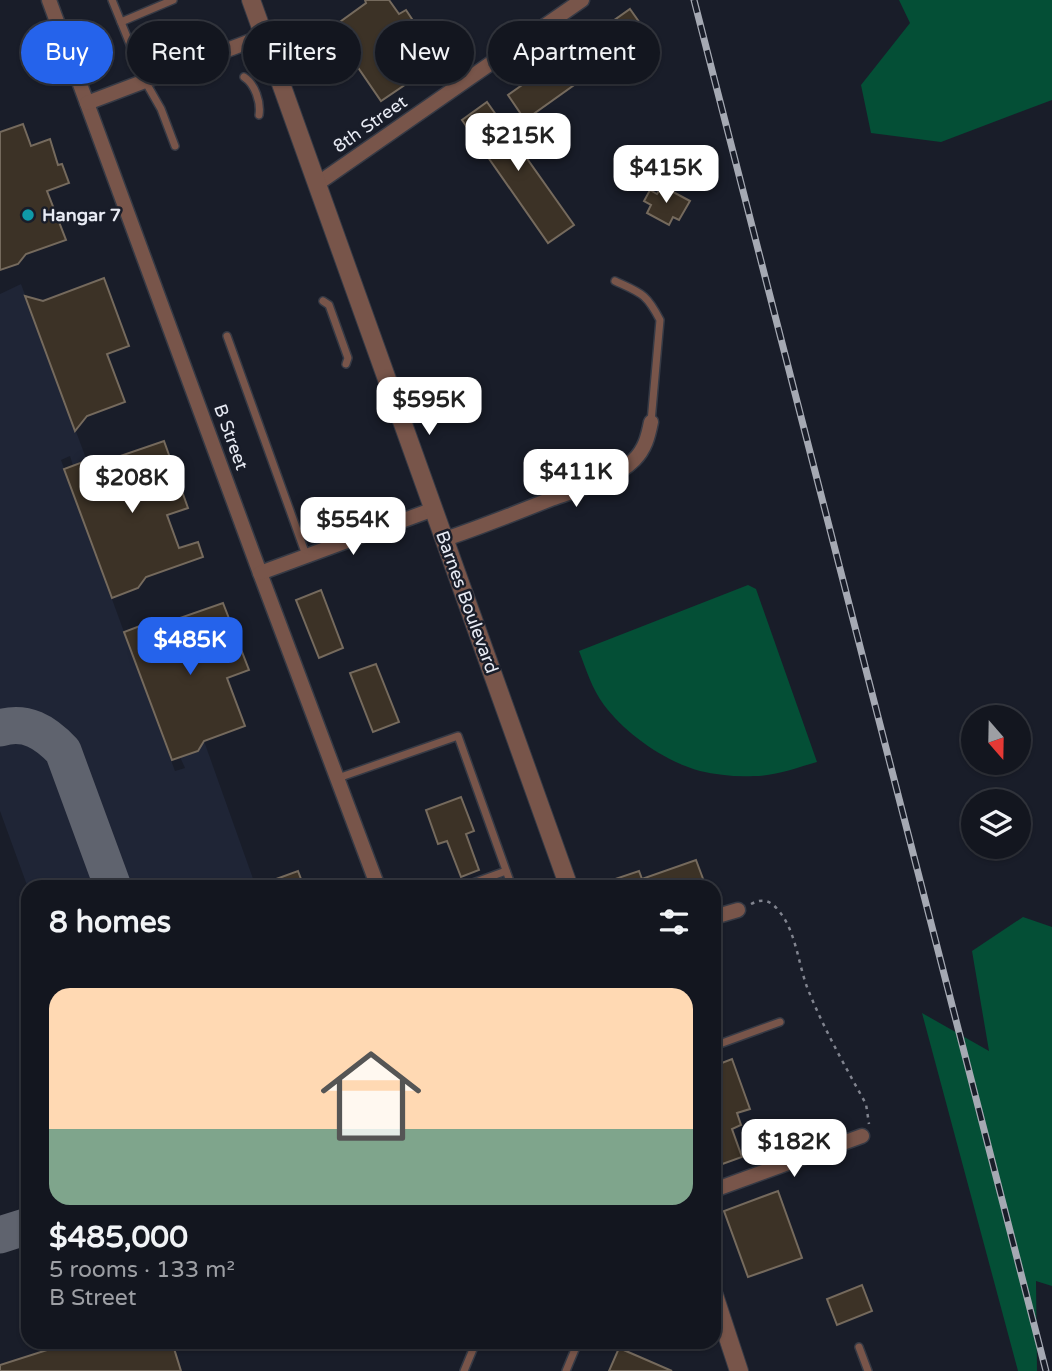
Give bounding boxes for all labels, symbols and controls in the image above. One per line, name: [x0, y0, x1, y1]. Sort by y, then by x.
chip: Buy: [21, 21, 113, 84]
chip: Rent: [127, 21, 229, 84]
chip: Filters: [243, 21, 361, 84]
chip: New: [375, 21, 474, 84]
chip: Apartment: [488, 21, 660, 84]
street label: 8th Street: [329, 90, 411, 157]
pin: $215K: [469, 114, 567, 173]
text: $215K: [482, 122, 554, 150]
pin: $415K: [617, 146, 715, 205]
text: $415K: [630, 154, 702, 182]
place label: Hangar 7: [42, 204, 121, 226]
marker: Hangar 7: [20, 207, 36, 223]
pin: $595K: [380, 378, 478, 437]
text: $595K: [393, 386, 465, 414]
street label: B Street: [209, 401, 253, 473]
pin: $411K: [527, 449, 625, 509]
pin: $208K: [83, 456, 181, 515]
text: $411K: [540, 458, 612, 486]
text: $208K: [96, 464, 168, 492]
pin: $554K: [304, 498, 402, 557]
text: $554K: [317, 506, 389, 534]
street label: Barnes Boulevard: [431, 528, 503, 676]
pin: $485K: [141, 618, 239, 677]
text: $485K: [154, 626, 226, 654]
north arrow: [961, 705, 1031, 775]
map controls: [961, 705, 1031, 859]
button: layers: [961, 789, 1031, 859]
icon: filters: [655, 903, 693, 941]
text: 8 homes: [49, 904, 171, 941]
icon: home: [308, 1033, 434, 1159]
pin: $182K: [745, 1120, 843, 1179]
text: $182K: [758, 1128, 830, 1156]
text: $485,000: [49, 1219, 188, 1256]
text: 5 rooms · 133 m²: [49, 1256, 235, 1284]
text: B Street: [49, 1284, 137, 1312]

